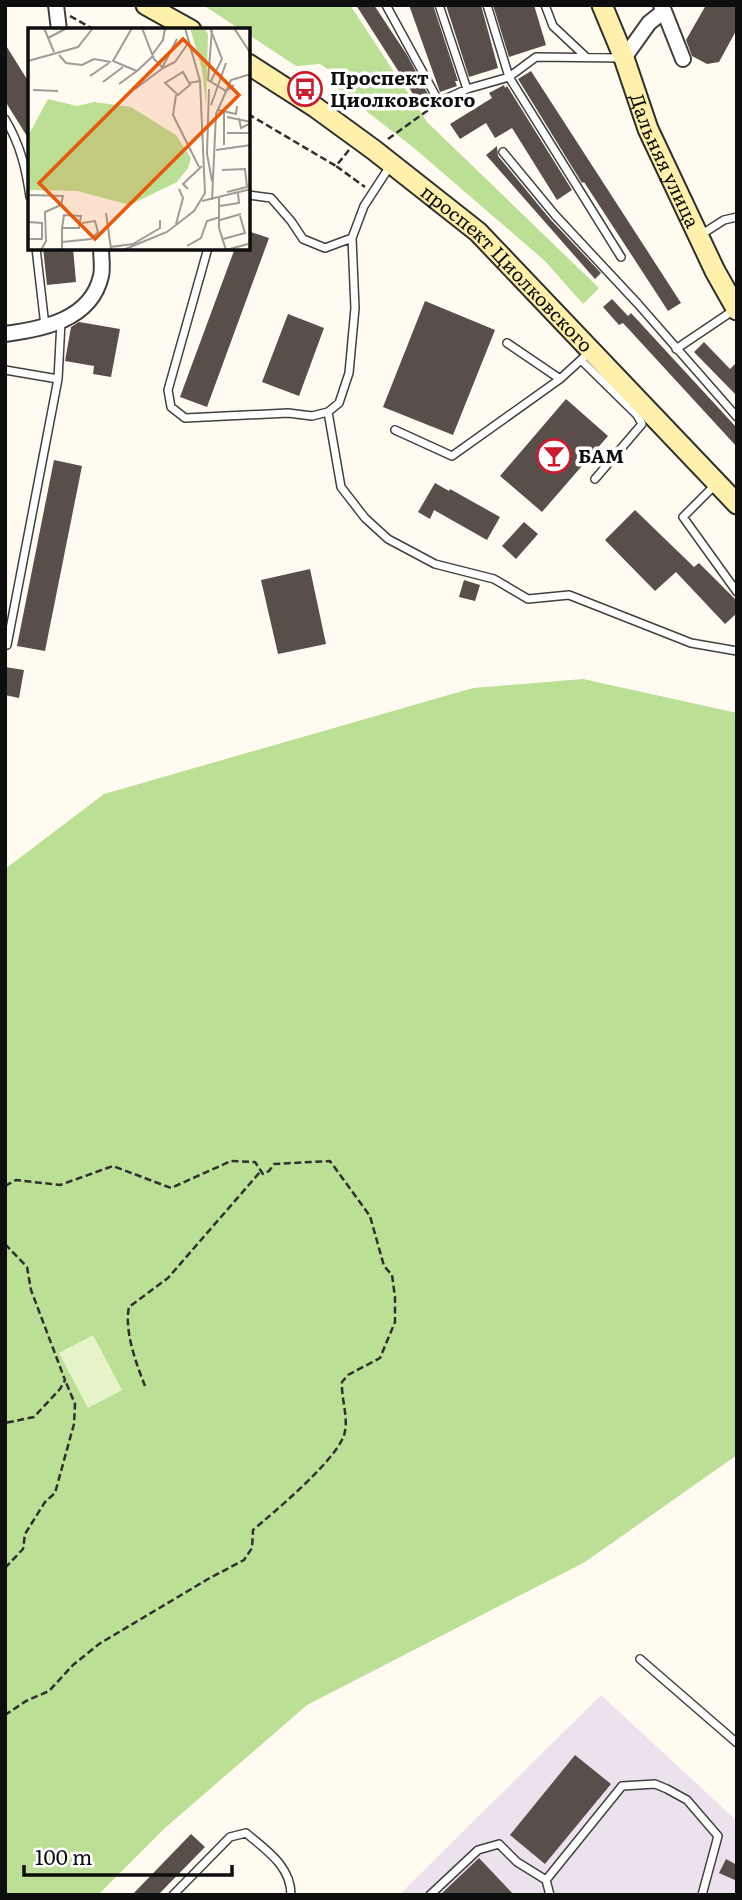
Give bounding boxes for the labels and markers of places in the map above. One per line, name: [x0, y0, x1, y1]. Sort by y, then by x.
place label: Проспект Циолковского: [330, 63, 476, 113]
bus stop icon: Проспект Циолковского: [286, 70, 324, 108]
bar icon: БАМ: [535, 437, 573, 475]
place label: БАМ: [578, 441, 624, 469]

